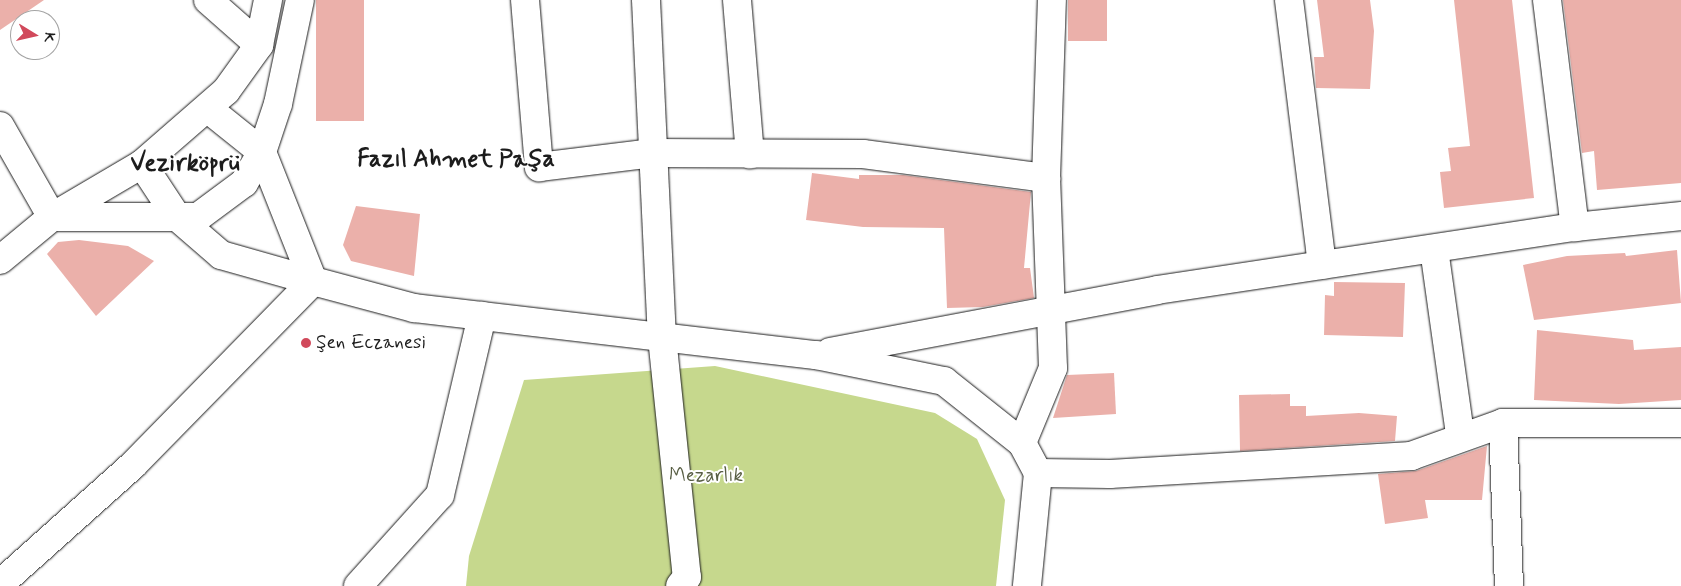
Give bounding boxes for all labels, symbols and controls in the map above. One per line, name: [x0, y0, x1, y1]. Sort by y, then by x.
north arrow: [10, 10, 60, 60]
text: K: [39, 31, 58, 43]
district label: Fazıl Ahmet Paşa: [362, 146, 550, 174]
district label: Vezirköprü: [130, 150, 240, 178]
place label: Şen Eczanesi: [316, 332, 426, 354]
marker: Şen Eczanesi: [300, 337, 312, 349]
park label: Mezarlık: [669, 465, 743, 487]

